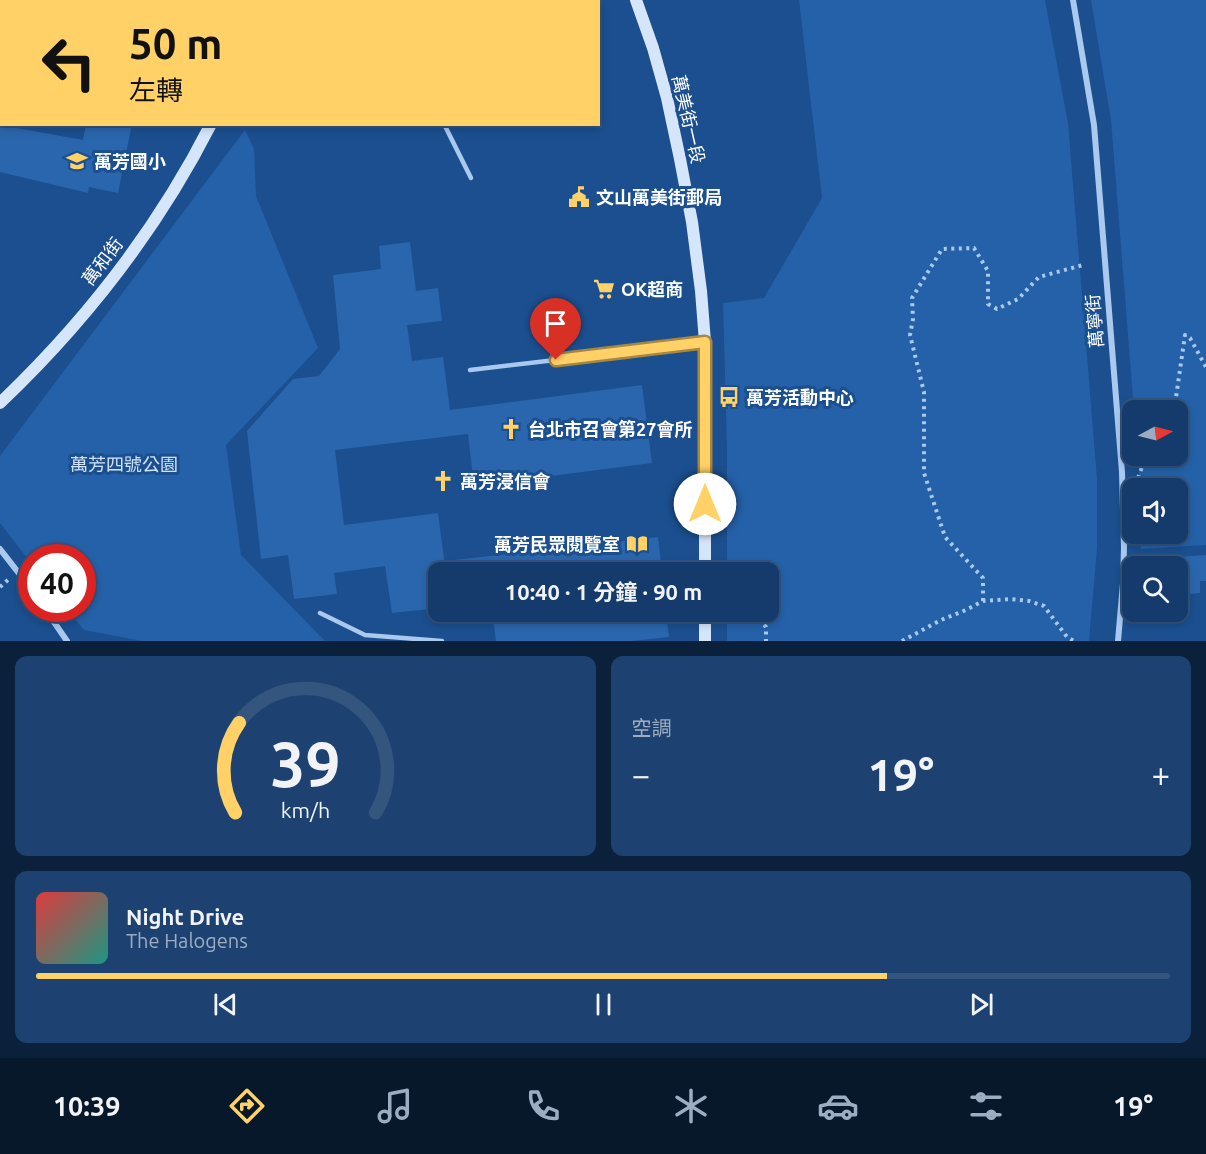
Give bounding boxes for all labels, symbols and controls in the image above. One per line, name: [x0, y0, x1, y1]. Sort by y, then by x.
text: 50 m: [129, 20, 223, 67]
icon: left: [30, 24, 108, 102]
street label: 萬美街一段: [669, 73, 709, 165]
text: 左轉: [129, 75, 183, 105]
school or university icon: 萬芳國小: [65, 149, 89, 173]
place label: 萬芳國小: [94, 151, 166, 171]
public building icon: 文山萬美街郵局: [567, 185, 591, 209]
place label: 文山萬美街郵局: [596, 187, 722, 207]
street label: 萬和街: [78, 233, 126, 289]
supermarket icon: OK超商: [592, 277, 616, 301]
place label: OK超商: [621, 279, 683, 299]
street label: 萬寧街: [1082, 293, 1106, 349]
pin: [530, 298, 581, 360]
icon: arrive: [539, 307, 572, 340]
bus stop icon: 萬芳活動中心: [717, 385, 741, 409]
place label: 萬芳活動中心: [746, 387, 854, 407]
north arrow: [1122, 400, 1188, 466]
map controls: [1122, 400, 1188, 622]
church icon: 台北市召會第27會所: [499, 417, 523, 441]
place label: 台北市召會第27會所: [528, 419, 692, 439]
park label: 萬芳四號公園: [70, 454, 178, 474]
church icon: 萬芳浸信會: [431, 469, 455, 493]
place label: 萬芳浸信會: [460, 471, 551, 491]
position arrow: [673, 472, 737, 536]
button: sound: [1122, 478, 1188, 544]
library icon: 萬芳民眾閱覽室: [625, 532, 649, 556]
place label: 萬芳民眾閱覽室: [494, 534, 620, 554]
speed limit sign: 40: [18, 544, 96, 622]
button: search: [1122, 556, 1188, 622]
text: 10:40 · 1 分鐘 · 90 m: [505, 579, 702, 604]
text: 空調: [632, 716, 672, 739]
text: 39: [270, 729, 340, 799]
text: 19°: [867, 749, 934, 800]
text: −: [632, 756, 650, 793]
text: +: [1151, 756, 1170, 793]
text: km/h: [280, 798, 330, 822]
text: Night Drive: [126, 904, 244, 929]
text: The Halogens: [126, 929, 248, 952]
icon: previous: [209, 988, 242, 1021]
icon: pause: [587, 988, 620, 1021]
icon: next: [965, 988, 998, 1021]
icon: directions: [226, 1085, 268, 1127]
icon: music: [374, 1085, 416, 1127]
icon: phone: [522, 1085, 564, 1127]
icon: climate: [670, 1085, 712, 1127]
icon: car: [817, 1085, 859, 1127]
icon: filters: [965, 1085, 1007, 1127]
text: 10:39: [53, 1091, 120, 1121]
text: 19°: [1113, 1091, 1153, 1121]

